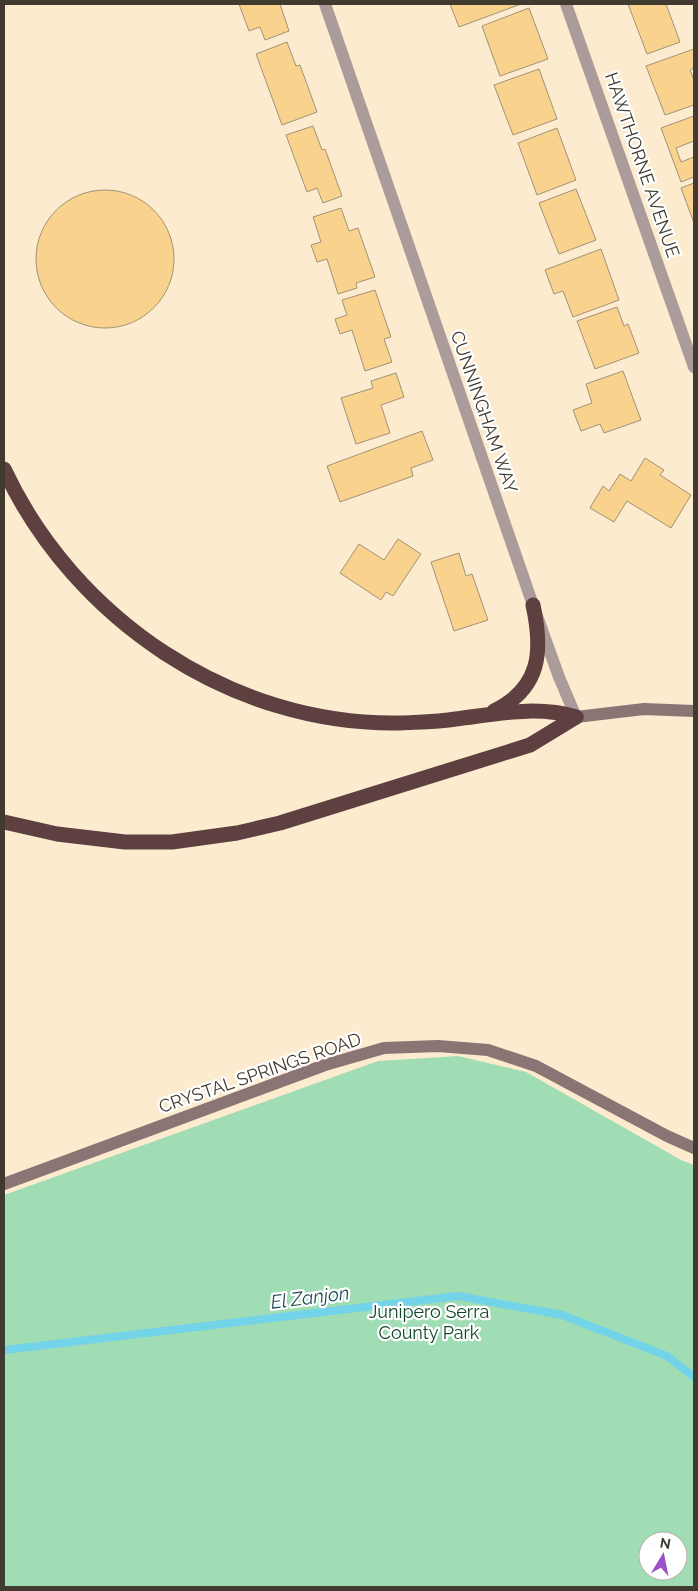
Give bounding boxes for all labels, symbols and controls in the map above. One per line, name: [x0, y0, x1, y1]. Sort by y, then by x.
street label: HAWTHORNE AVENUE: [601, 70, 684, 260]
street label: CUNNINGHAM WAY: [447, 328, 522, 496]
street label: CRYSTAL SPRINGS ROAD: [156, 1028, 364, 1117]
water label: El Zanjon: [269, 1281, 351, 1313]
park label: Junipero Serra County Park: [369, 1301, 489, 1343]
north arrow: [638, 1531, 688, 1581]
text: N: [659, 1534, 672, 1552]

